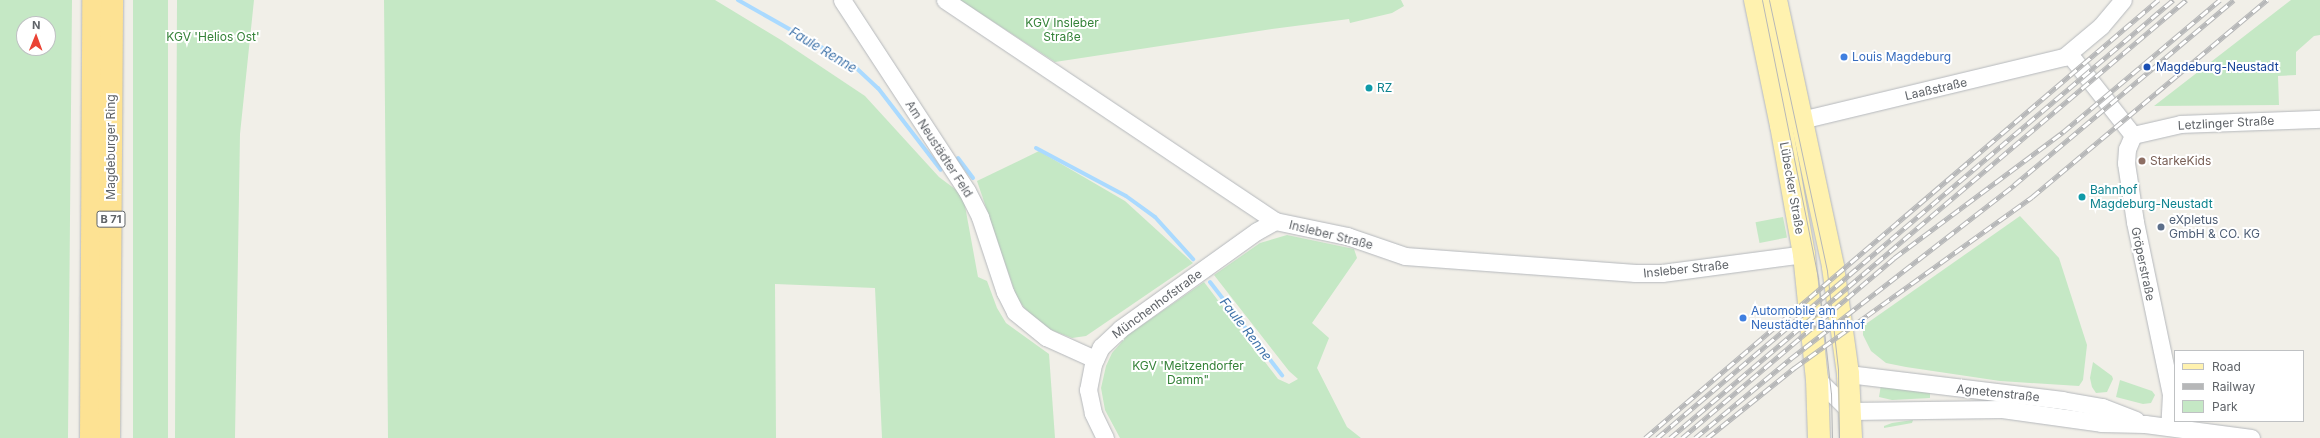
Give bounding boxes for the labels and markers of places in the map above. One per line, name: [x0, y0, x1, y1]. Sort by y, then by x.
place label: Louis Magdeburg: [1852, 50, 1951, 64]
marker: Louis Magdeburg: [1839, 52, 1849, 62]
place label: Magdeburg-Neustadt: [2156, 60, 2279, 74]
marker: Magdeburg-Neustadt: [2141, 61, 2153, 73]
place label: RZ: [1377, 81, 1392, 95]
marker: RZ: [1364, 83, 1374, 93]
place label: StarkeKids: [2150, 154, 2211, 168]
marker: StarkeKids: [2137, 156, 2147, 166]
place label: Bahnhof Magdeburg-Neustadt: [2090, 183, 2213, 211]
marker: Bahnhof Magdeburg-Neustadt: [2077, 192, 2087, 202]
place label: eXpletus GmbH & CO. KG: [2169, 213, 2260, 241]
marker: eXpletus GmbH & CO. KG: [2156, 222, 2166, 232]
place label: Automobile am Neustädter Bahnhof: [1751, 304, 1865, 332]
marker: Automobile am Neustädter Bahnhof: [1738, 313, 1748, 323]

